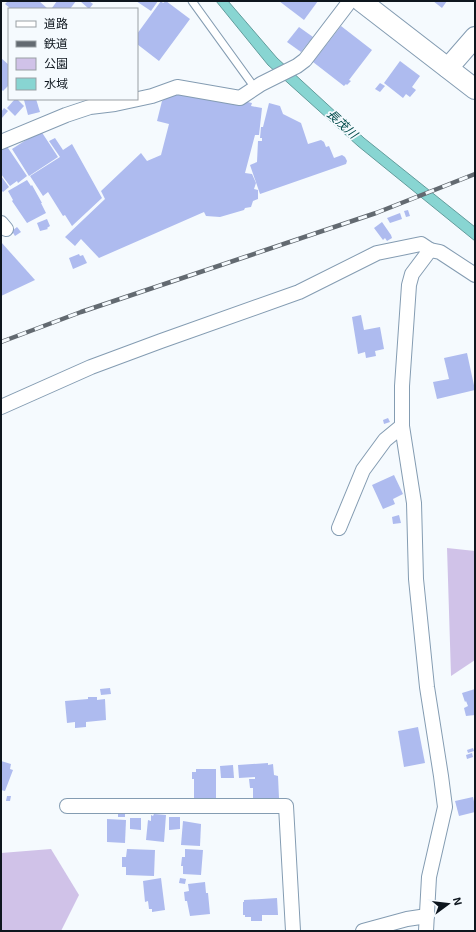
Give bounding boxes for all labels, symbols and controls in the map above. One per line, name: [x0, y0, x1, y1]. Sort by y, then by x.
legend: [8, 8, 138, 100]
text: 道路: [44, 16, 68, 30]
text: 鉄道: [44, 36, 68, 50]
text: 公園: [44, 56, 68, 70]
text: 水域: [44, 76, 68, 90]
water label: 長茂川: [325, 106, 362, 142]
north arrow: [428, 884, 468, 924]
text: N: [451, 896, 465, 907]

